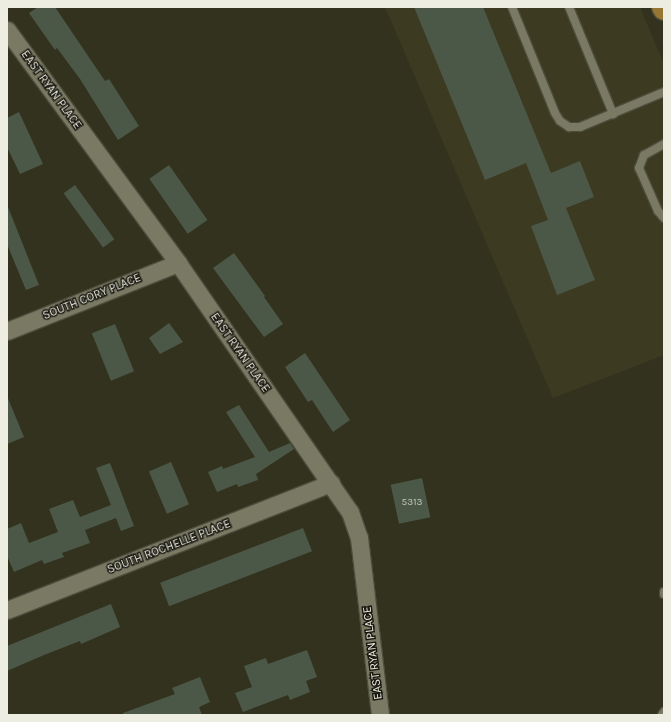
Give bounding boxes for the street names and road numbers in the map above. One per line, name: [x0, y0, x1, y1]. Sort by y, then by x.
street label: EAST RYAN PLACE: [18, 48, 84, 132]
street label: SOUTH CORY PLACE: [41, 271, 143, 323]
street label: EAST RYAN PLACE: [207, 310, 273, 396]
street label: SOUTH ROCHELLE PLACE: [105, 517, 233, 577]
street label: EAST RYAN PLACE: [360, 605, 386, 701]

